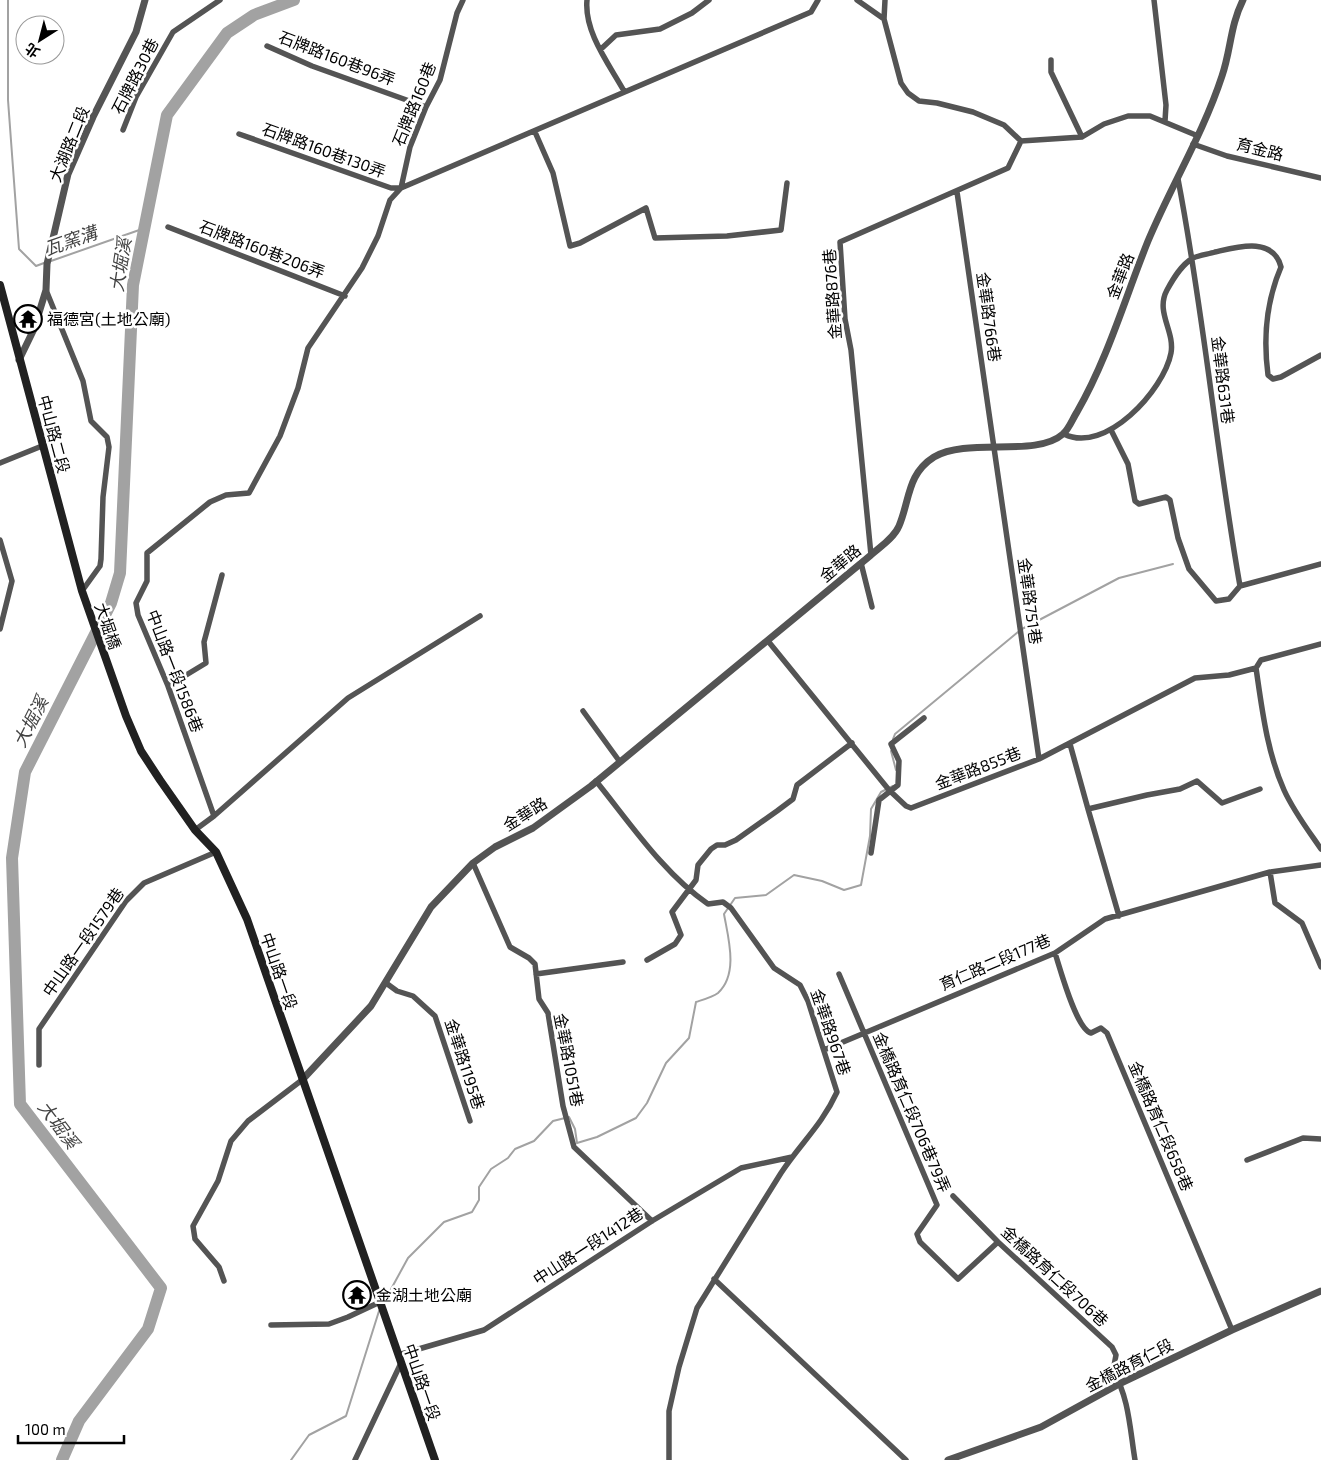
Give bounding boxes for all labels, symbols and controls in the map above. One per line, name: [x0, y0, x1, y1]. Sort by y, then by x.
north arrow: [15, 15, 65, 65]
street label: 石牌路160巷96弄: [276, 27, 398, 89]
street label: 石牌路30巷: [107, 35, 162, 117]
text: 北: [21, 40, 43, 62]
street label: 石牌路160巷: [388, 59, 439, 149]
street label: 大湖路二段: [45, 103, 92, 184]
street label: 石牌路160巷130弄: [260, 118, 389, 181]
street label: 育金路: [1235, 133, 1286, 164]
street label: 石牌路160巷206弄: [197, 216, 328, 281]
water label: 瓦窯溝: [42, 220, 103, 259]
water label: 大堀溪: [105, 233, 136, 293]
street label: 金華路876巷: [819, 248, 844, 340]
street label: 金華路: [1102, 250, 1137, 302]
street label: 金華路766巷: [974, 271, 1005, 363]
temple icon: 福德宮(土地公廟): [13, 304, 43, 334]
place label: 福德宮(土地公廟): [47, 309, 171, 328]
street label: 金華路631巷: [1209, 335, 1238, 425]
street label: 中山路二段: [35, 393, 74, 475]
street label: 金華路: [815, 540, 864, 585]
street label: 金華路751巷: [1015, 556, 1046, 645]
street label: 大堀橋: [92, 600, 125, 652]
street label: 中山路一段1586巷: [143, 607, 208, 735]
water label: 大堀溪: [8, 690, 54, 751]
street label: 金華路855巷: [932, 742, 1024, 793]
street label: 金華路: [499, 793, 550, 834]
street label: 中山路一段1579巷: [38, 884, 127, 1000]
street label: 中山路一段: [257, 930, 301, 1012]
street label: 育仁路二段177巷: [936, 930, 1053, 993]
street label: 金華路967巷: [808, 986, 855, 1078]
street label: 金華路1051巷: [551, 1011, 588, 1108]
street label: 金華路1195巷: [442, 1016, 489, 1112]
street label: 金橋路育仁段706巷79弄: [870, 1029, 955, 1195]
street label: 金橋路育仁段658巷: [1125, 1058, 1197, 1194]
water label: 大堀溪: [34, 1096, 86, 1155]
street label: 中山路一段1412巷: [529, 1203, 646, 1288]
street label: 金橋路育仁段706巷: [998, 1221, 1113, 1330]
temple icon: 金湖土地公廟: [342, 1280, 372, 1310]
place label: 金湖土地公廟: [376, 1285, 472, 1304]
street label: 金橋路育仁段: [1082, 1334, 1176, 1395]
street label: 中山路一段: [400, 1341, 444, 1423]
scale bar: [18, 1412, 124, 1444]
text: 100 m: [25, 1420, 66, 1438]

